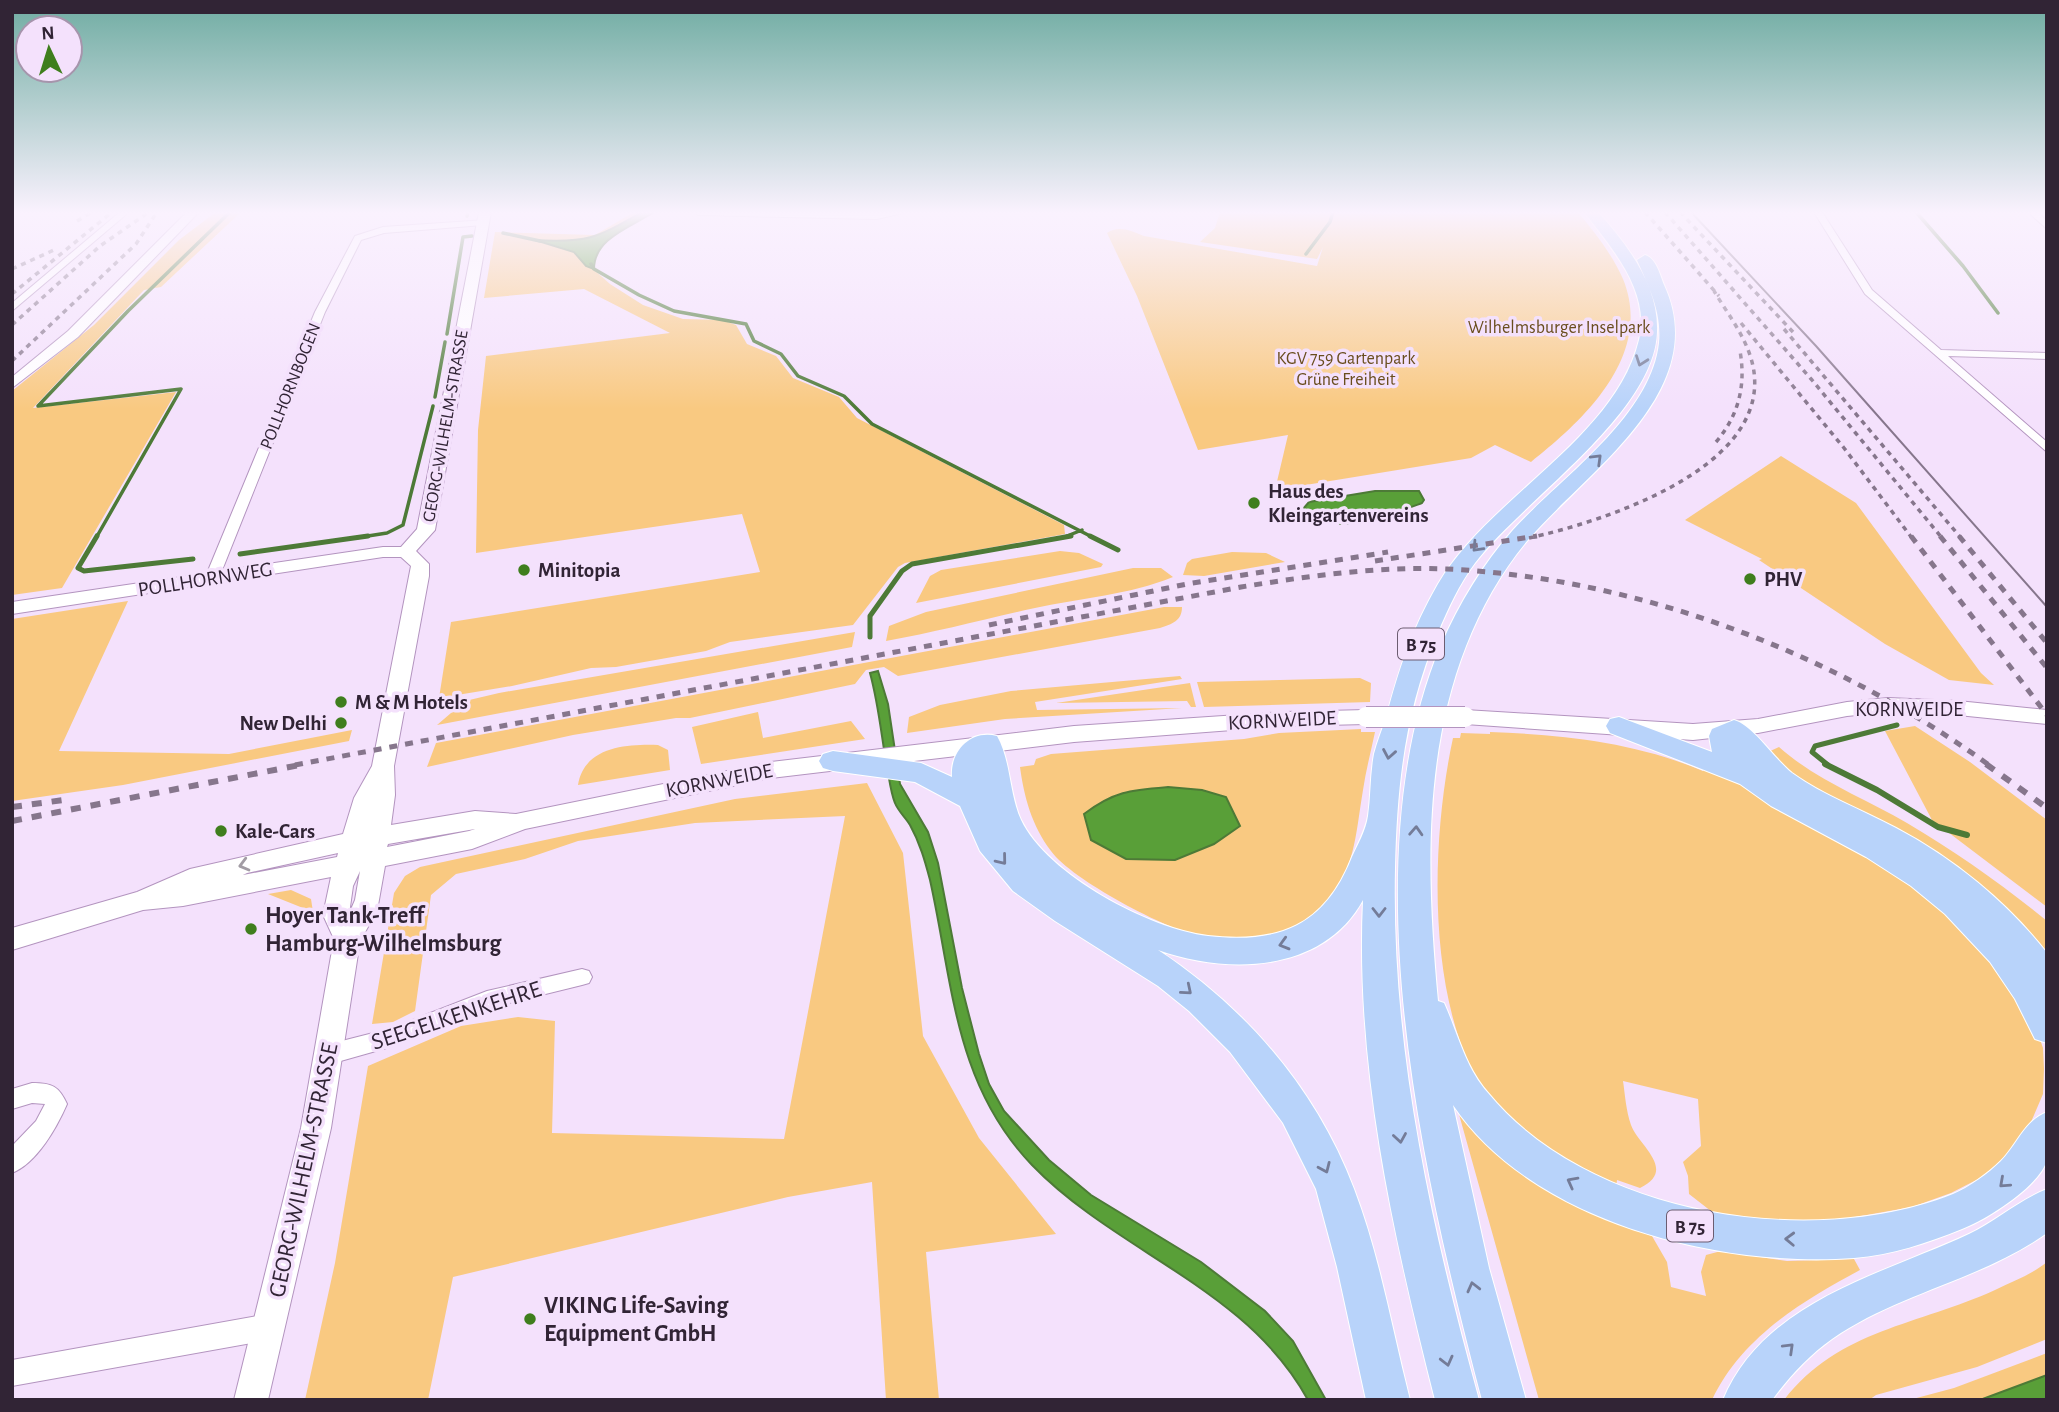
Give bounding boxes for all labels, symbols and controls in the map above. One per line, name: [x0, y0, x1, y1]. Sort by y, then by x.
north arrow: [14, 14, 84, 84]
text: N: [41, 24, 55, 43]
park label: Wilhelmsburger Inselpark: [1468, 319, 1651, 337]
street label: POLLHORNBOGEN: [257, 321, 324, 452]
street label: GEORG-WILHELM-STRASSE: [420, 329, 472, 523]
park label: KGV 759 Gartenpark Grüne Freiheit: [1277, 350, 1416, 389]
one-way arrow: [1636, 354, 1650, 366]
one-way arrow: [1588, 454, 1601, 467]
place label: Haus des Kleingartenvereins: [1268, 481, 1428, 526]
marker: Haus des Kleingartenvereins: [1246, 495, 1262, 511]
one-way arrow: [1473, 539, 1485, 552]
street label: POLLHORNWEG: [136, 558, 274, 600]
place label: Minitopia: [538, 560, 621, 581]
marker: Minitopia: [516, 562, 532, 578]
place label: PHV: [1764, 569, 1803, 590]
marker: PHV: [1742, 571, 1758, 587]
road number: B 75: [1398, 628, 1444, 660]
place label: M & M Hotels: [355, 692, 468, 713]
marker: M & M Hotels: [333, 694, 349, 710]
street label: KORNWEIDE: [1855, 699, 1963, 720]
street label: KORNWEIDE: [1227, 707, 1337, 734]
place label: New Delhi: [239, 713, 327, 734]
marker: New Delhi: [333, 715, 349, 731]
one-way arrow: [1383, 748, 1398, 760]
street label: KORNWEIDE: [664, 760, 774, 801]
place label: Kale-Cars: [235, 821, 315, 842]
marker: Kale-Cars: [213, 823, 229, 839]
one-way arrow: [1409, 826, 1424, 837]
one-way arrow: [994, 852, 1006, 865]
one-way arrow: [238, 857, 250, 871]
place label: Hoyer Tank-Treff Hamburg-Wilhelmsburg: [265, 904, 502, 956]
one-way arrow: [1371, 908, 1387, 918]
marker: Hoyer Tank-Treff Hamburg-Wilhelmsburg: [243, 921, 259, 937]
one-way arrow: [1279, 935, 1291, 950]
street label: SEEGELKENKEHRE: [368, 977, 545, 1055]
one-way arrow: [1180, 981, 1192, 994]
street label: GEORG-WILHELM-STRASSE: [265, 1041, 343, 1299]
one-way arrow: [1392, 1133, 1407, 1144]
one-way arrow: [1317, 1160, 1331, 1173]
one-way arrow: [1999, 1175, 2012, 1187]
one-way arrow: [1567, 1176, 1579, 1190]
road number: B 75: [1667, 1210, 1713, 1242]
one-way arrow: [1784, 1231, 1795, 1247]
one-way arrow: [1467, 1281, 1481, 1293]
place label: VIKING Life-Saving Equipment GmbH: [544, 1294, 729, 1346]
marker: VIKING Life-Saving Equipment GmbH: [522, 1311, 538, 1327]
one-way arrow: [1781, 1343, 1794, 1356]
one-way arrow: [1439, 1355, 1453, 1367]

